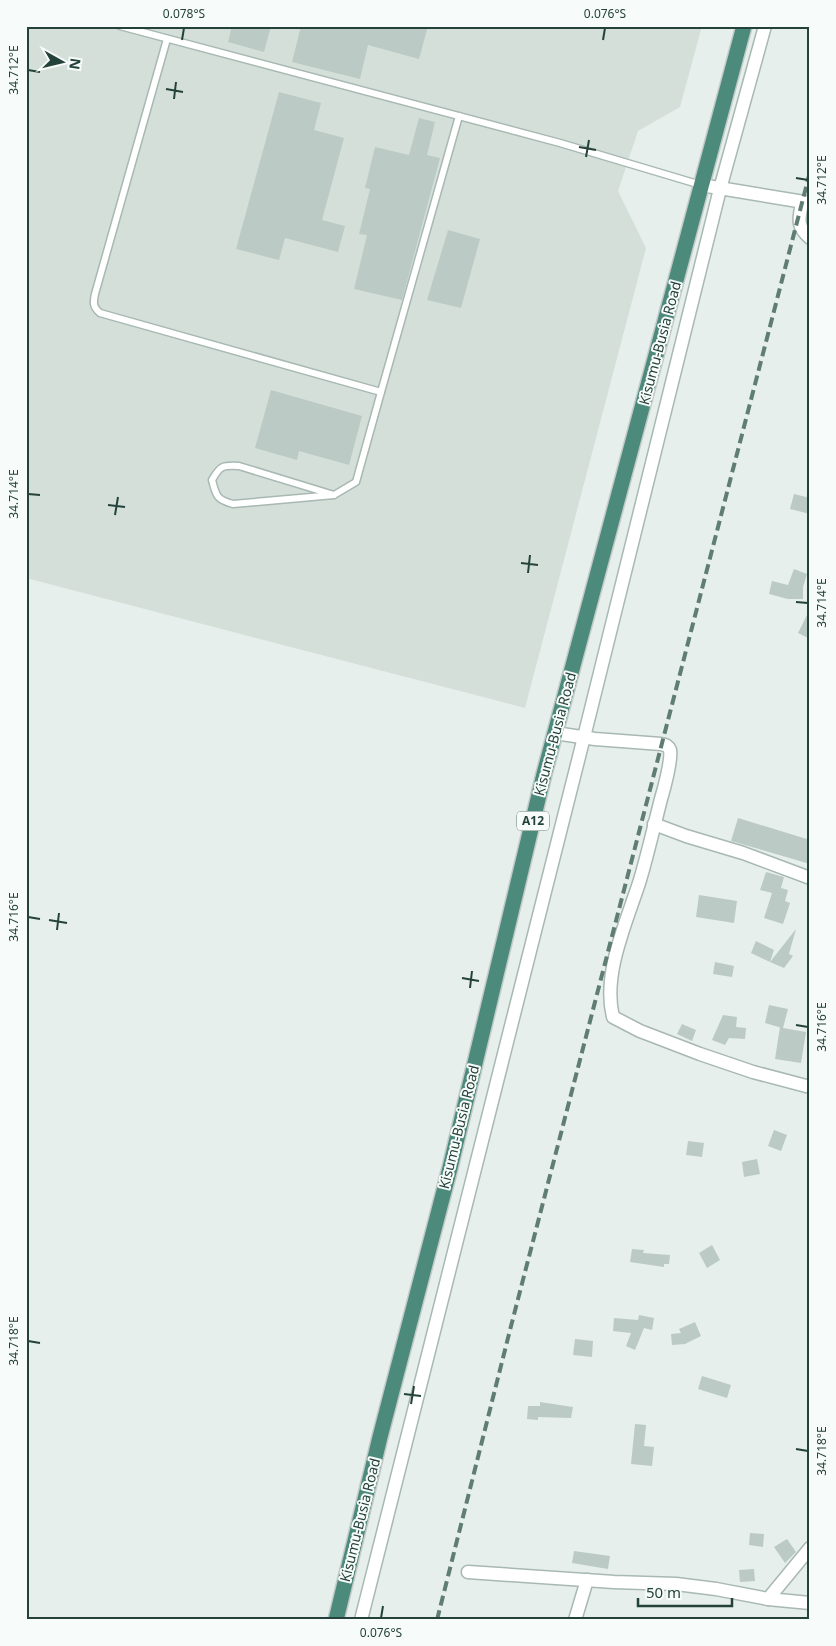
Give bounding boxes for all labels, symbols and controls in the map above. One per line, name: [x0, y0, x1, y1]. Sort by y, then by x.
text: 0.078°S: [163, 5, 206, 22]
text: 0.076°S: [584, 5, 627, 22]
north arrow: [38, 38, 88, 88]
text: 34.712°E: [5, 45, 22, 95]
text: N: [65, 57, 86, 71]
text: 34.712°E: [813, 155, 830, 205]
street label: Kisumu-Busia Road: [634, 279, 685, 407]
text: 34.714°E: [5, 469, 22, 519]
text: 34.714°E: [813, 578, 830, 628]
street label: Kisumu-Busia Road: [529, 670, 580, 798]
road number: A12: [517, 811, 549, 830]
text: 34.716°E: [5, 892, 22, 942]
text: 34.716°E: [813, 1002, 830, 1052]
street label: Kisumu-Busia Road: [434, 1063, 483, 1191]
text: 34.718°E: [5, 1316, 22, 1366]
text: 34.718°E: [813, 1426, 830, 1476]
street label: Kisumu-Busia Road: [335, 1456, 384, 1584]
scale bar: [638, 1576, 732, 1608]
text: 50 m: [646, 1582, 681, 1602]
text: 0.076°S: [360, 1624, 403, 1641]

